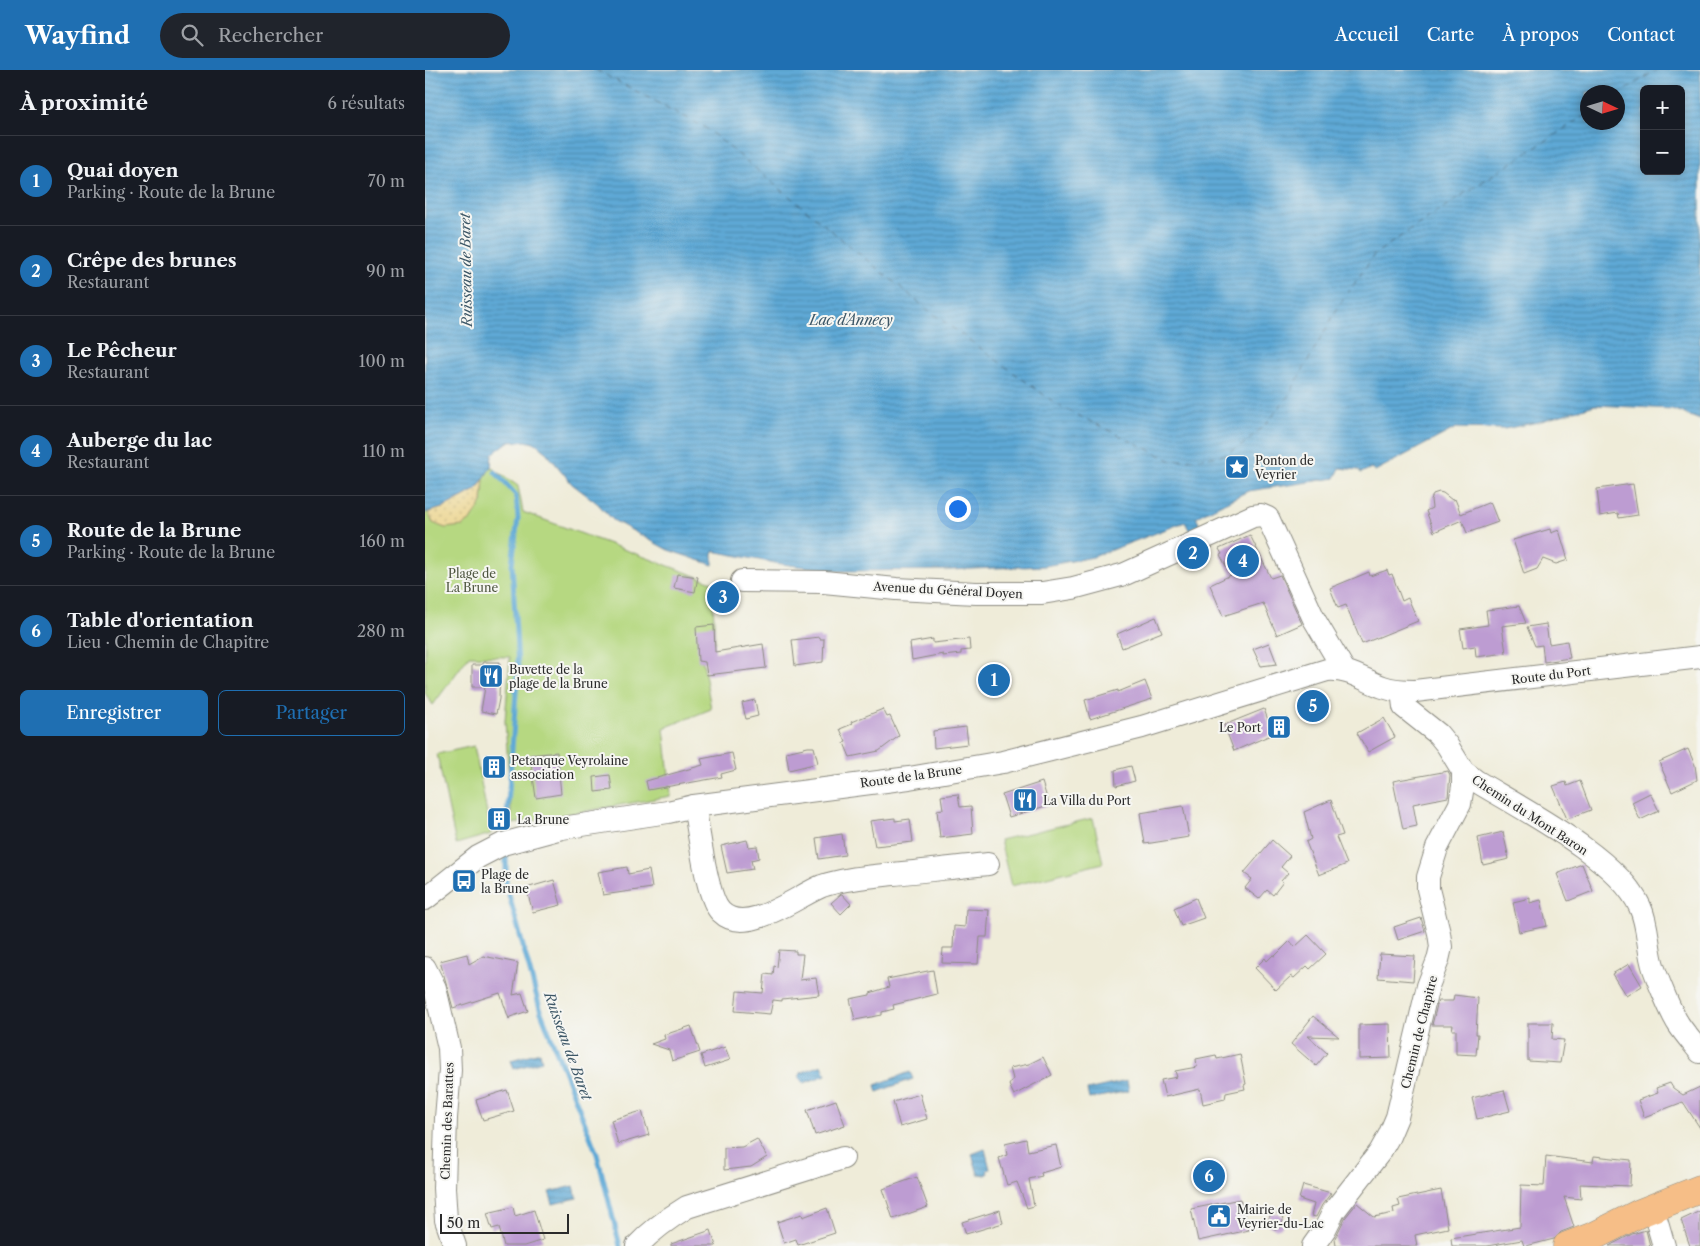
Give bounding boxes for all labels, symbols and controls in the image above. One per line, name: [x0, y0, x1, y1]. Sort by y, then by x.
search box: [160, 13, 510, 58]
text: Wayfind: [25, 21, 130, 50]
icon: search: [178, 21, 206, 49]
text: Rechercher: [218, 24, 323, 47]
text: Accueil: [1335, 24, 1399, 46]
text: Carte: [1427, 24, 1474, 46]
text: À propos: [1502, 24, 1579, 46]
text: Contact: [1607, 24, 1675, 46]
north arrow: [1580, 85, 1625, 130]
map controls: [1640, 85, 1685, 175]
button: +: [1640, 85, 1685, 130]
text: À proximité: [20, 90, 148, 115]
text: 6 résultats: [328, 93, 405, 113]
button: −: [1640, 130, 1685, 175]
text: Quai doyen: [67, 159, 178, 182]
text: 1: [32, 171, 40, 191]
text: 70 m: [368, 171, 405, 191]
text: Parking · Route de la Brune: [67, 182, 275, 202]
water label: Ruisseau de Baret: [456, 212, 476, 328]
text: Crêpe des brunes: [67, 249, 237, 272]
text: 2: [31, 261, 41, 281]
text: 90 m: [366, 261, 405, 281]
text: Restaurant: [67, 272, 149, 292]
water label: Lac d'Annecy: [808, 311, 893, 329]
text: Le Pêcheur: [67, 339, 177, 362]
text: 3: [31, 351, 41, 371]
text: 100 m: [359, 351, 405, 371]
text: Restaurant: [67, 362, 149, 382]
text: Auberge du lac: [67, 429, 212, 452]
text: 4: [31, 441, 41, 461]
text: 110 m: [362, 441, 405, 461]
text: Restaurant: [67, 452, 149, 472]
place label: Ponton de Veyrier: [1254, 453, 1314, 482]
place icon: Ponton de Veyrier: [1224, 454, 1250, 480]
your location: [945, 496, 971, 522]
text: Route de la Brune: [67, 519, 241, 542]
text: 5: [32, 531, 40, 551]
text: 160 m: [360, 531, 405, 551]
pin: 2: [1177, 534, 1209, 572]
text: Parking · Route de la Brune: [67, 542, 275, 562]
pin: 4: [1227, 542, 1259, 580]
park label: Plage de La Brune: [446, 566, 498, 595]
pin: 3: [707, 578, 739, 616]
street label: Avenue du Général Doyen: [872, 579, 1024, 601]
text: Table d'orientation: [67, 609, 253, 632]
text: 6: [31, 621, 41, 641]
text: 280 m: [357, 621, 405, 641]
text: Lieu · Chemin de Chapitre: [67, 632, 269, 652]
pin: 1: [978, 661, 1010, 699]
place label: Buvette de la plage de la Brune: [509, 662, 608, 691]
restaurant icon: Buvette de la plage de la Brune: [478, 663, 504, 689]
street label: Route du Port: [1511, 663, 1592, 687]
pin: 5: [1297, 687, 1329, 725]
button: Enregistrer: [20, 690, 208, 736]
button: Partager: [218, 690, 405, 736]
building icon: Le Port: [1266, 714, 1292, 740]
place label: Le Port: [1219, 720, 1262, 735]
place label: Petanque Veyrolaine association: [511, 753, 629, 782]
building icon: Petanque Veyrolaine association: [481, 754, 507, 780]
street label: Route de la Brune: [859, 761, 963, 791]
street label: Chemin du Mont Baron: [1469, 772, 1591, 858]
restaurant icon: La Villa du Port: [1012, 787, 1038, 813]
place label: La Villa du Port: [1043, 793, 1132, 808]
building icon: La Brune: [486, 806, 512, 832]
place label: La Brune: [517, 812, 570, 827]
place label: Plage de la Brune: [481, 867, 529, 896]
bus stop icon: Plage de la Brune: [451, 868, 477, 894]
street label: Chemin de Chapitre: [1398, 974, 1440, 1090]
water label: Ruisseau de Baret: [540, 989, 596, 1103]
street label: Chemin des Barattes: [437, 1062, 457, 1180]
pin: 6: [1193, 1157, 1225, 1195]
place label: Mairie de Veyrier-du-Lac: [1236, 1202, 1324, 1231]
public building icon: Mairie de Veyrier-du-Lac: [1206, 1203, 1232, 1229]
scale bar: [440, 1211, 569, 1234]
text: 50 m: [447, 1214, 480, 1232]

